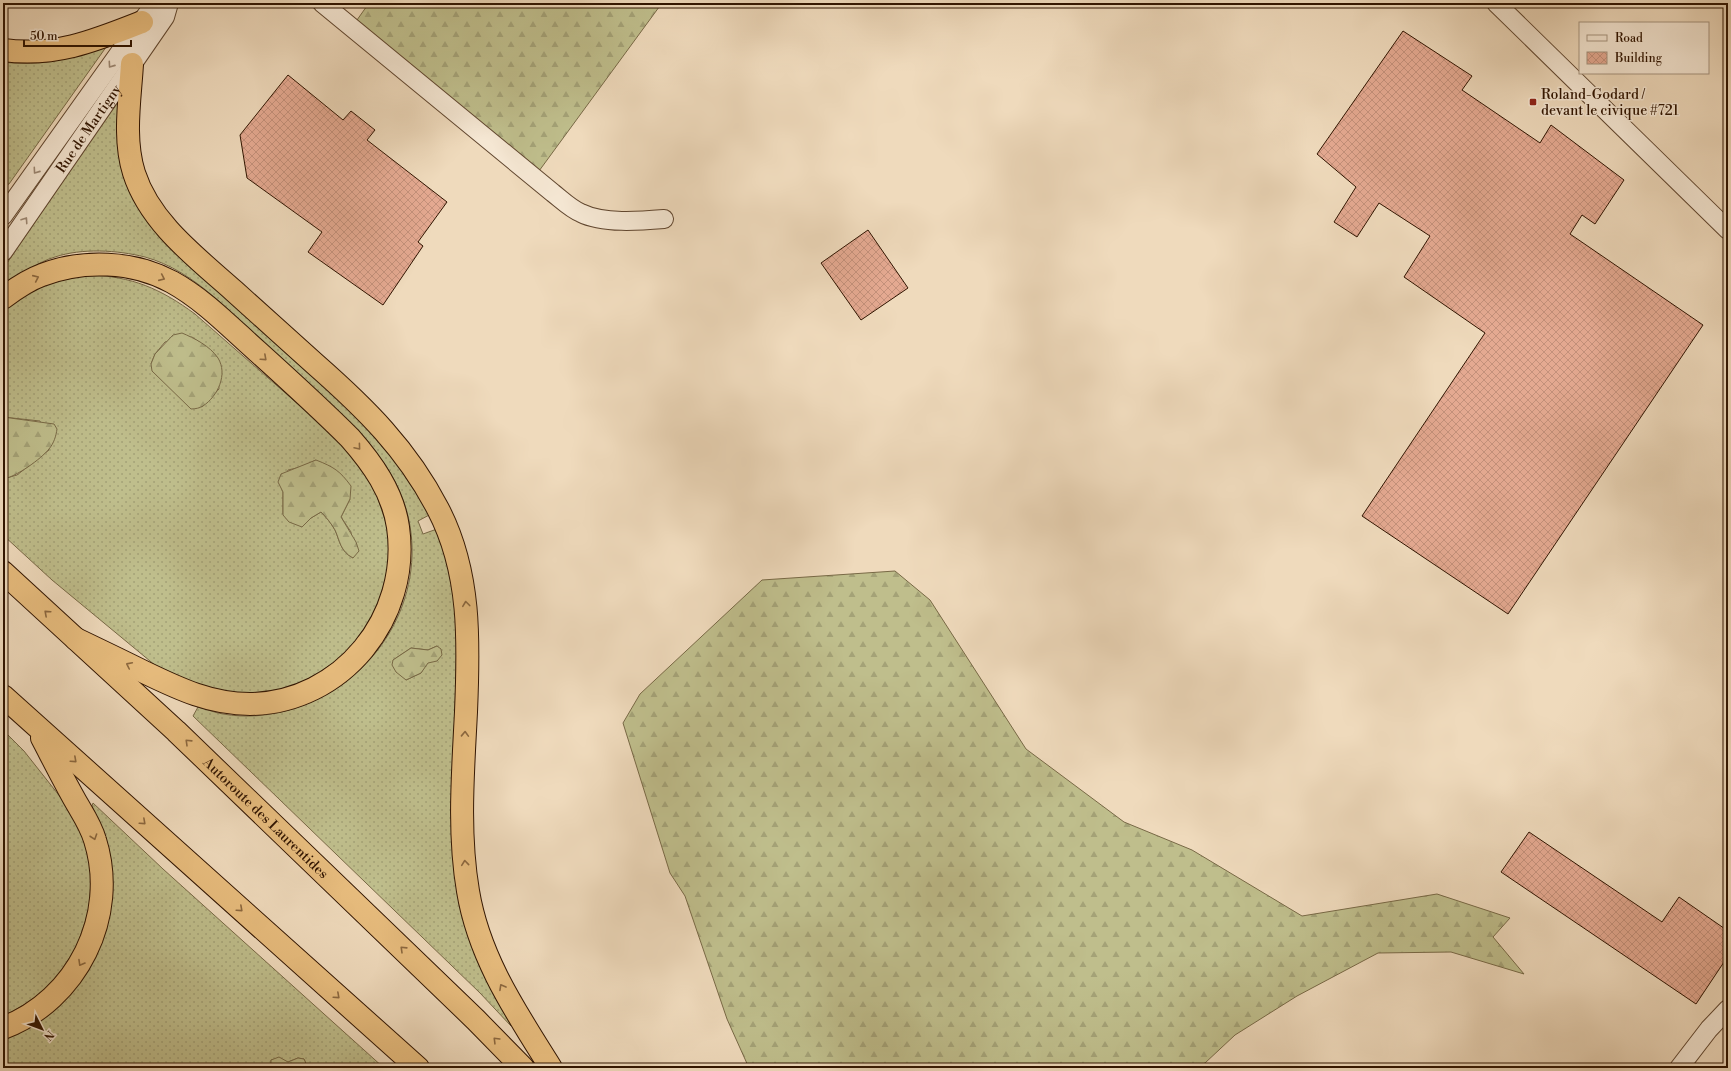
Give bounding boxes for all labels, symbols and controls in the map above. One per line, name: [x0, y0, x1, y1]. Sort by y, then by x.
scale bar: [24, 22, 131, 48]
legend: [1579, 22, 1709, 74]
text: 50 m: [30, 29, 58, 44]
text: Road: [1615, 31, 1643, 46]
text: Building: [1614, 51, 1663, 66]
one-way arrow: [108, 61, 116, 68]
street label: Rue de Martigny: [52, 81, 126, 177]
place label: Roland-Godard / devant le civique #721: [1541, 86, 1679, 120]
marker: Roland-Godard / devant le civique #721: [1528, 97, 1538, 107]
one-way arrow: [33, 167, 41, 174]
one-way arrow: [20, 217, 27, 224]
one-way arrow: [158, 273, 166, 281]
one-way arrow: [32, 275, 40, 283]
one-way arrow: [260, 353, 267, 360]
one-way arrow: [354, 443, 361, 450]
one-way arrow: [462, 601, 471, 607]
one-way arrow: [44, 610, 52, 617]
one-way arrow: [126, 662, 134, 670]
one-way arrow: [461, 731, 469, 737]
one-way arrow: [185, 740, 193, 747]
street label: Autoroute des Laurentides: [198, 753, 332, 883]
one-way arrow: [69, 755, 77, 762]
one-way arrow: [139, 818, 146, 825]
one-way arrow: [89, 834, 98, 841]
one-way arrow: [460, 860, 469, 866]
one-way arrow: [235, 904, 243, 912]
one-way arrow: [400, 947, 408, 954]
one-way arrow: [78, 959, 85, 966]
one-way arrow: [499, 984, 506, 991]
one-way arrow: [332, 991, 340, 998]
north arrow: [22, 1009, 62, 1049]
text: N: [40, 1027, 57, 1043]
one-way arrow: [493, 1037, 501, 1045]

